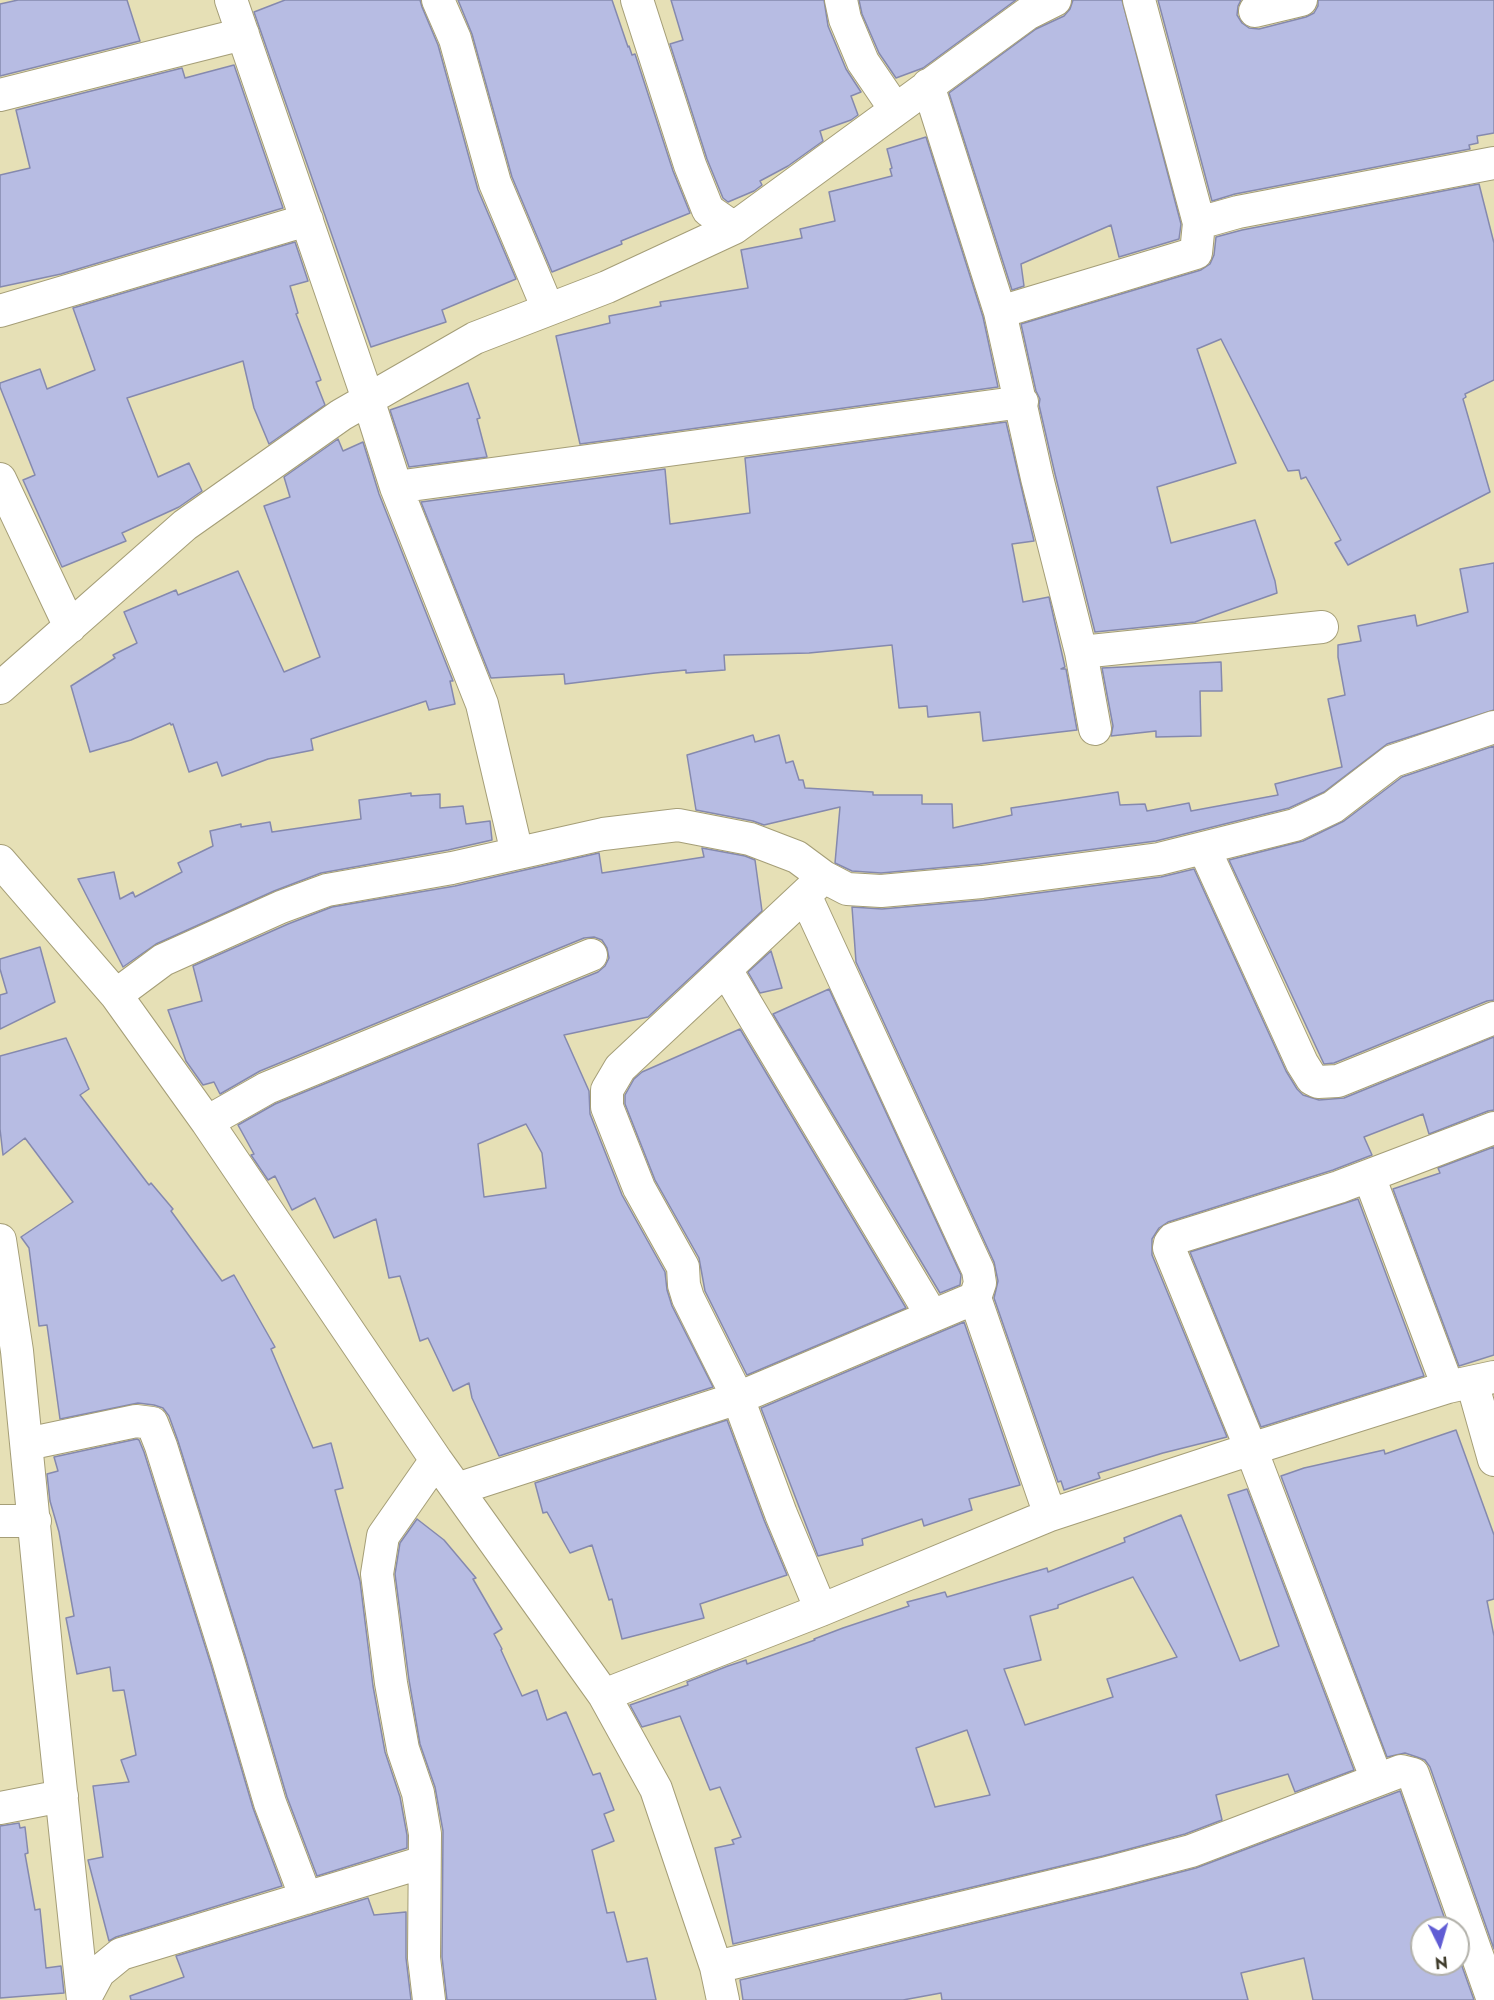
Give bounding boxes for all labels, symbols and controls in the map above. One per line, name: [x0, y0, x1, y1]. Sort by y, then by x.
north arrow: [1410, 1916, 1470, 1976]
text: N: [1434, 1950, 1449, 1974]

